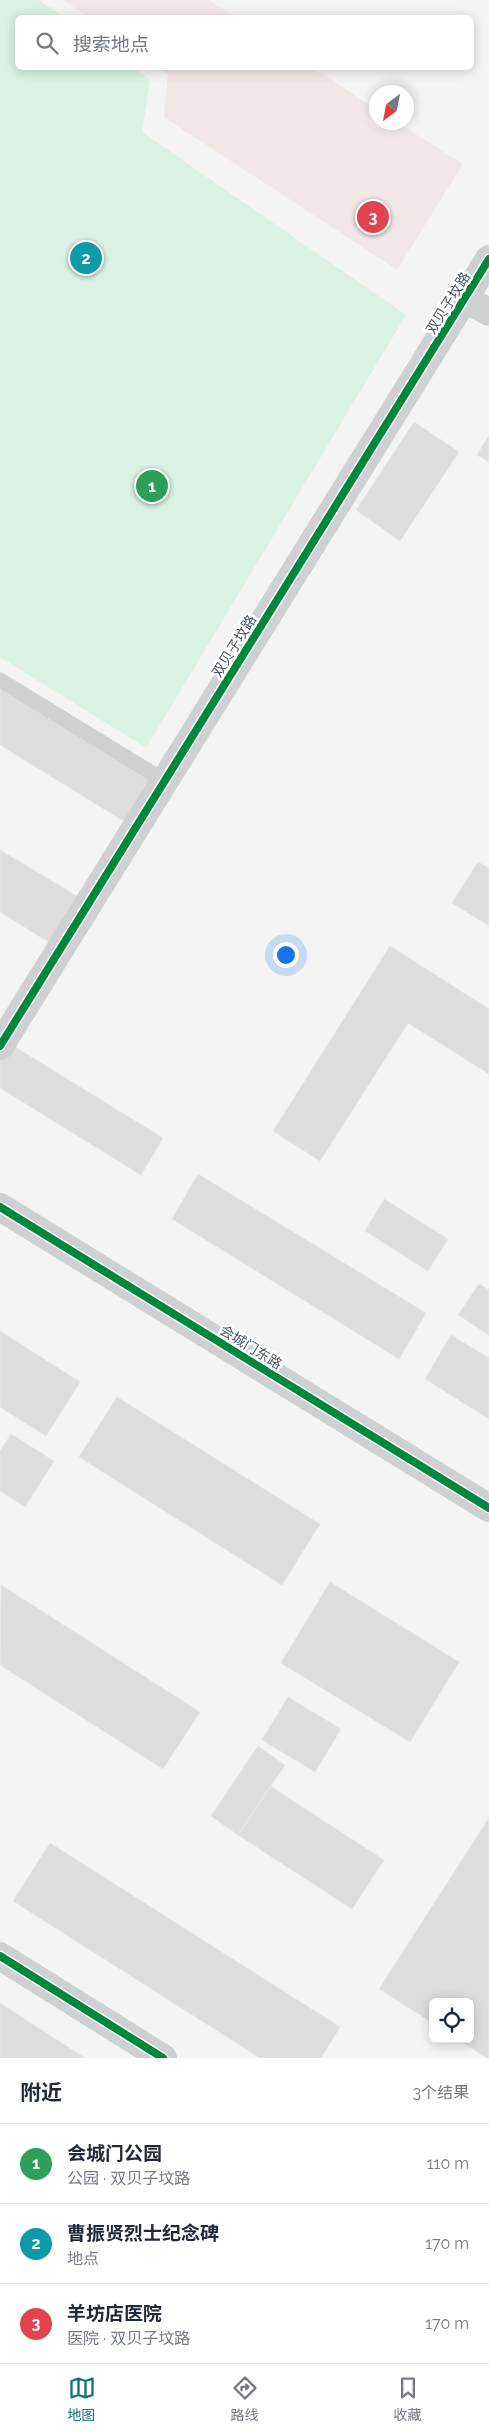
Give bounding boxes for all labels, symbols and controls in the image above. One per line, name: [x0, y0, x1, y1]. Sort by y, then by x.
search box: [15, 15, 474, 70]
icon: search: [33, 29, 61, 57]
text: 搜索地点: [73, 33, 149, 55]
north arrow: [369, 85, 414, 130]
pin: 3: [357, 198, 389, 236]
pin: 2: [70, 239, 102, 277]
street label: 双贝子坟路: [423, 269, 473, 337]
pin: 1: [136, 467, 168, 505]
street label: 双贝子坟路: [209, 612, 259, 680]
your location: [273, 942, 299, 968]
street label: 会城门东路: [217, 1322, 285, 1372]
map controls: [429, 1998, 474, 2043]
button: locate: [429, 1998, 474, 2043]
text: 附近: [20, 2080, 62, 2105]
text: 3个结果: [412, 2083, 469, 2102]
text: 会城门公园: [67, 2142, 162, 2164]
text: 1: [32, 2154, 40, 2173]
text: 110 m: [427, 2154, 469, 2173]
text: 公园 · 双贝子坟路: [67, 2169, 190, 2188]
text: 曹振贤烈士纪念碑: [67, 2222, 219, 2244]
text: 2: [31, 2234, 41, 2253]
text: 170 m: [425, 2234, 469, 2253]
text: 地点: [67, 2249, 99, 2268]
text: 羊坊店医院: [67, 2302, 162, 2324]
text: 3: [32, 2314, 40, 2333]
text: 170 m: [425, 2314, 469, 2333]
text: 医院 · 双贝子坟路: [67, 2329, 190, 2348]
tab: 地图: [68, 2374, 96, 2424]
tab: 路线: [231, 2374, 259, 2424]
tab: 收藏: [394, 2374, 422, 2424]

